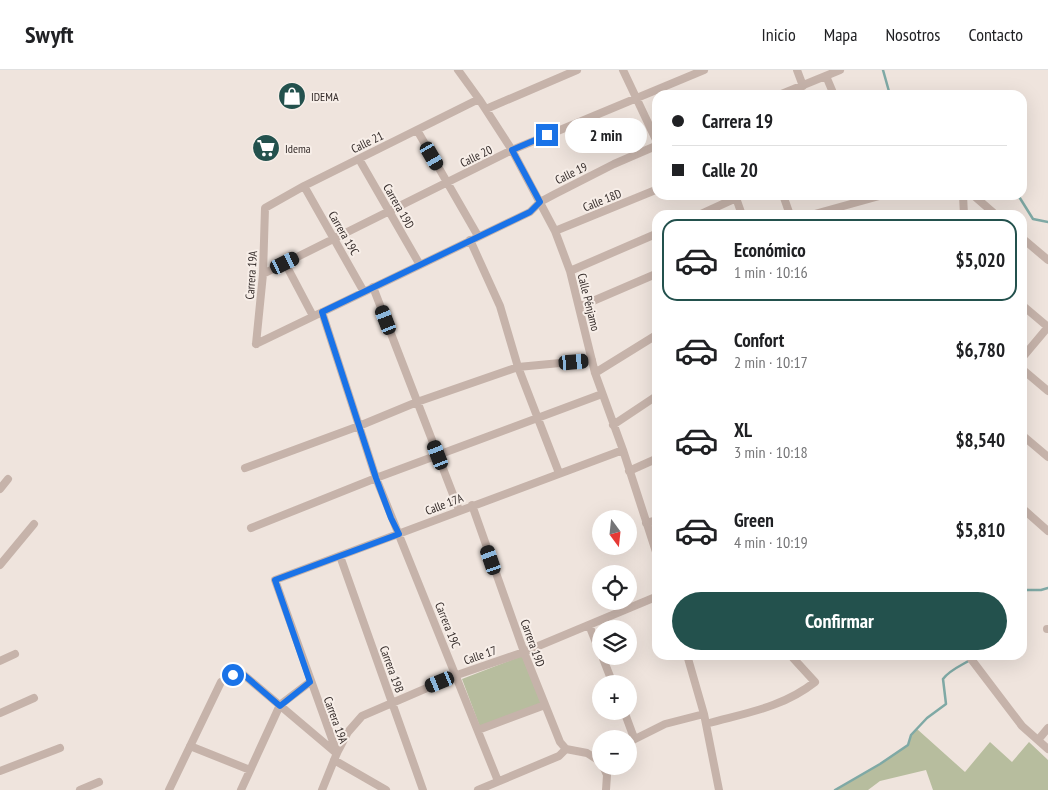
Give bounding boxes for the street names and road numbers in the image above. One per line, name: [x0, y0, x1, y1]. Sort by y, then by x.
street label: Calle 21: [348, 128, 386, 156]
street label: Calle 20: [457, 142, 495, 170]
street label: Calle 19: [552, 159, 590, 187]
street label: Carrera 19D: [380, 181, 418, 231]
street label: Calle 18D: [580, 185, 624, 215]
street label: Carrera 19C: [325, 208, 363, 258]
street label: Carrera 19A: [242, 250, 260, 300]
street label: Calle Pénjamo: [575, 272, 603, 332]
street label: Calle 17A: [423, 490, 465, 518]
street label: Carrera 19C: [432, 600, 464, 651]
street label: Carrera 19D: [518, 617, 548, 669]
street label: Calle 17: [461, 642, 499, 668]
street label: Carrera 19B: [377, 644, 408, 695]
street label: Carrera 19A: [321, 695, 352, 746]

